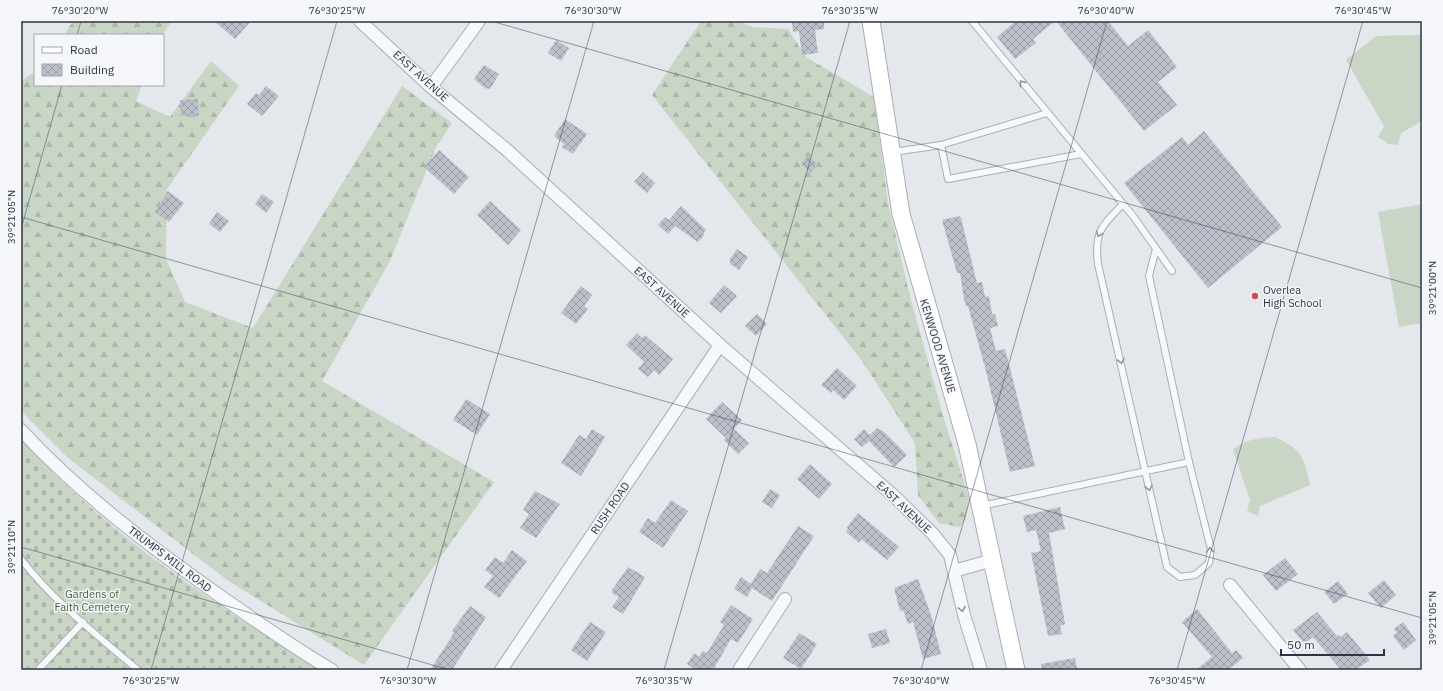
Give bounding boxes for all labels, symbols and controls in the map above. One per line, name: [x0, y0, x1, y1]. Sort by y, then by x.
text: 76°30'20"W: [52, 4, 108, 17]
text: 76°30'25"W: [309, 4, 365, 17]
text: 76°30'30"W: [565, 4, 621, 17]
text: 76°30'35"W: [822, 4, 878, 17]
text: 76°30'40"W: [1078, 4, 1134, 17]
text: 76°30'45"W: [1335, 4, 1391, 17]
legend: [34, 34, 164, 86]
text: Road: [70, 42, 98, 57]
street label: EAST AVENUE: [390, 47, 452, 105]
text: Building: [70, 62, 115, 77]
one-way arrow: [1020, 80, 1027, 87]
text: 39°21'05"N: [5, 190, 18, 244]
one-way arrow: [1096, 231, 1104, 238]
text: 39°21'00"N: [1426, 261, 1439, 315]
street label: EAST AVENUE: [631, 263, 693, 321]
place label: Overlea High School: [1263, 283, 1322, 310]
marker: Overlea High School: [1250, 291, 1260, 301]
street label: KENWOOD AVENUE: [917, 297, 959, 395]
one-way arrow: [1116, 357, 1125, 364]
street label: EAST AVENUE: [874, 478, 934, 536]
street label: RUSH ROAD: [587, 479, 633, 537]
one-way arrow: [1144, 484, 1153, 491]
text: 39°21'10"N: [5, 520, 18, 574]
street label: TRUMPS MILL ROAD: [125, 523, 215, 595]
one-way arrow: [1205, 547, 1214, 553]
park label: Gardens of Faith Cemetery: [54, 587, 130, 614]
text: 39°21'05"N: [1426, 591, 1439, 645]
one-way arrow: [958, 606, 966, 612]
scale bar: [1281, 631, 1384, 657]
text: 50 m: [1287, 637, 1315, 652]
text: 76°30'25"W: [123, 674, 179, 687]
text: 76°30'30"W: [380, 674, 436, 687]
text: 76°30'35"W: [636, 674, 692, 687]
text: 76°30'40"W: [893, 674, 949, 687]
text: 76°30'45"W: [1149, 674, 1205, 687]

